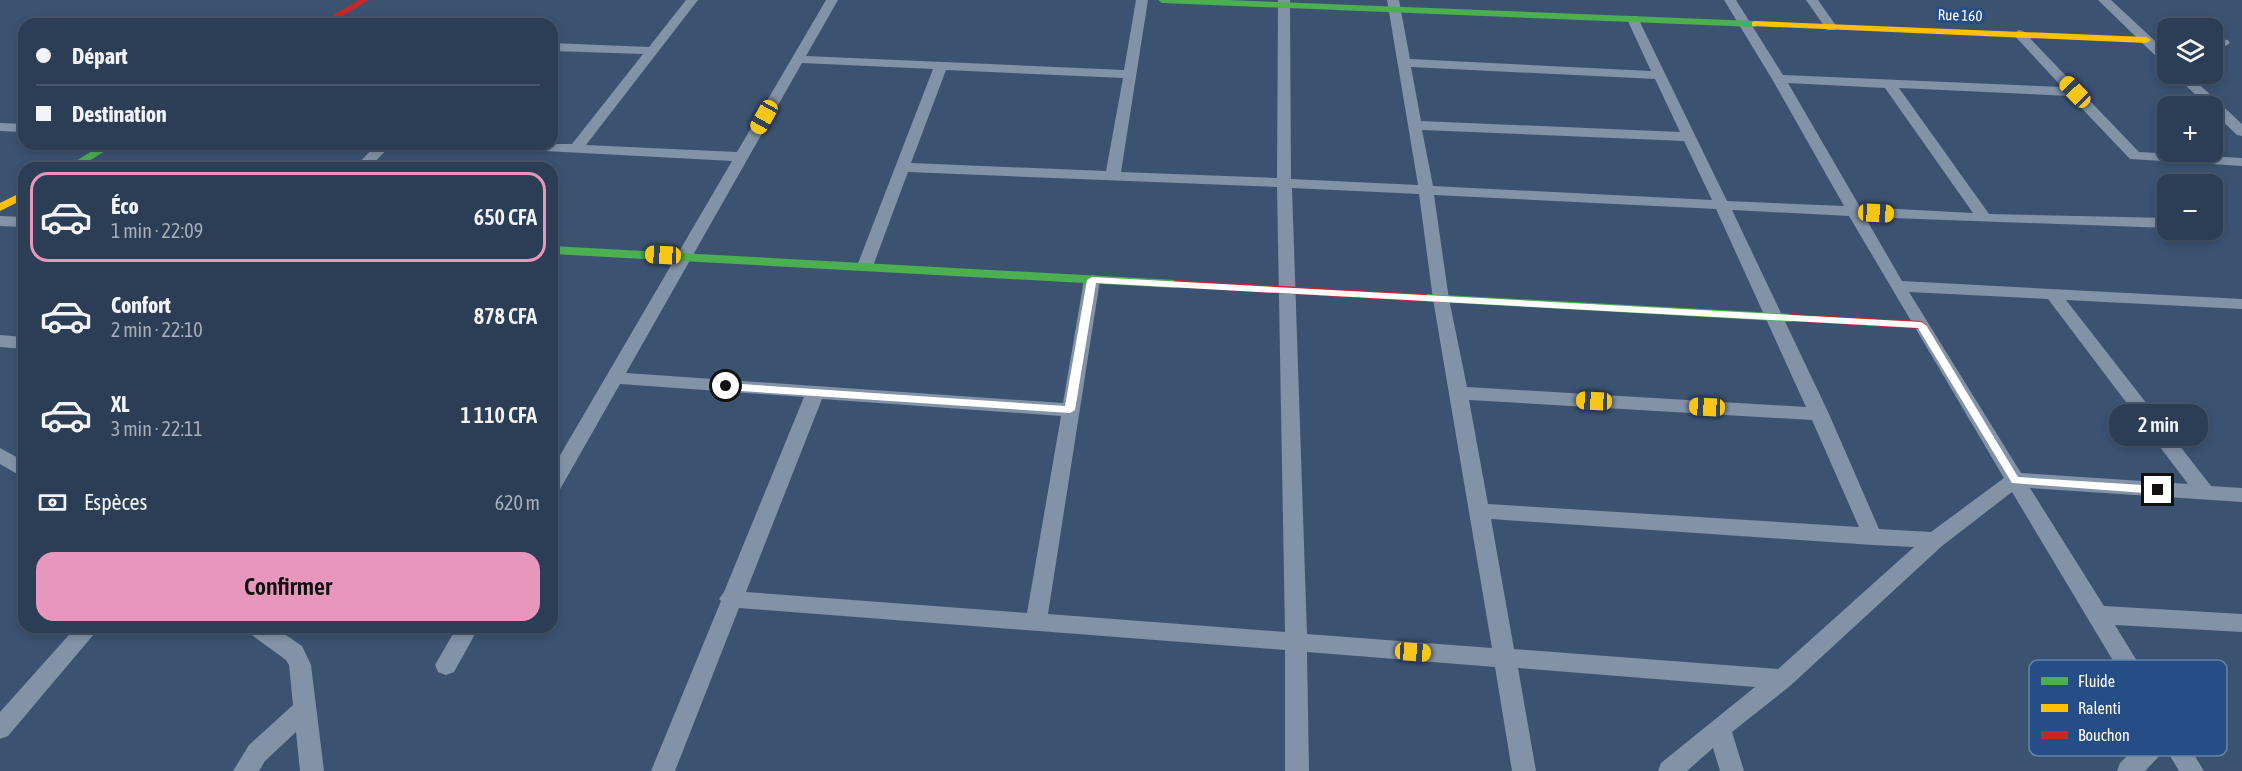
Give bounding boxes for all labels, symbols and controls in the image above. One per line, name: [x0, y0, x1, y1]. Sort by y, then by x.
street label: Rue 160: [1937, 6, 1983, 24]
map controls: [2157, 18, 2223, 240]
button: layers: [2157, 18, 2223, 84]
text: Départ: [72, 43, 128, 69]
car: [2056, 73, 2094, 111]
button: +: [2157, 96, 2223, 162]
car: [747, 97, 781, 137]
text: Destination: [72, 101, 167, 127]
button: −: [2157, 174, 2223, 240]
icon: car: [39, 190, 93, 244]
text: Éco: [111, 193, 139, 219]
car: [1858, 203, 1894, 223]
text: 650 CFA: [474, 204, 537, 230]
text: 1 min · 22:09: [111, 219, 203, 242]
car: [645, 245, 681, 265]
icon: car: [39, 289, 93, 343]
text: Confort: [111, 292, 171, 318]
text: 878 CFA: [474, 303, 537, 329]
text: 2 min · 22:10: [111, 318, 203, 341]
route start: [712, 372, 739, 399]
icon: car: [39, 388, 93, 442]
text: XL: [111, 391, 129, 417]
car: [1576, 391, 1612, 411]
car: [1689, 397, 1725, 417]
text: 1 110 CFA: [461, 402, 537, 428]
callout: 2 min: [2108, 403, 2208, 445]
text: 2 min: [2138, 413, 2179, 436]
text: 3 min · 22:11: [111, 417, 203, 440]
route end: [2144, 476, 2171, 503]
icon: cash: [36, 486, 69, 519]
text: Espèces: [84, 489, 147, 515]
text: 620 m: [495, 491, 540, 514]
button: Confirmer: [36, 552, 540, 621]
car: [1394, 642, 1432, 662]
legend: [2029, 660, 2227, 756]
text: Fluide: [2078, 672, 2115, 690]
text: Ralenti: [2078, 699, 2121, 717]
text: Bouchon: [2078, 726, 2130, 744]

